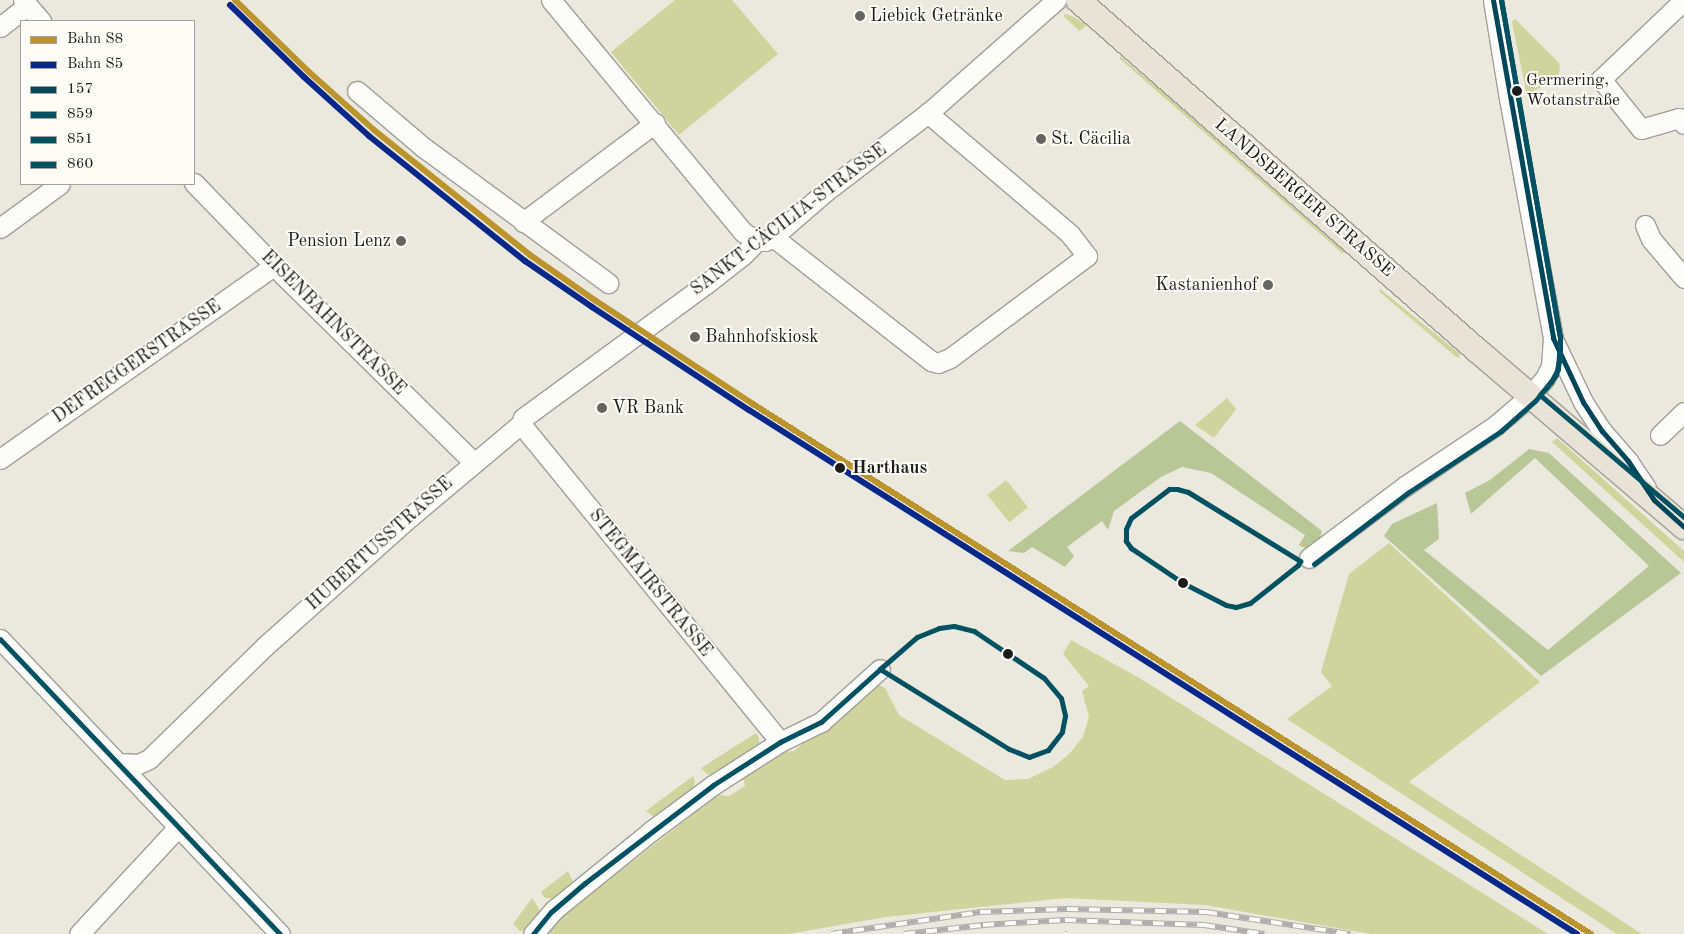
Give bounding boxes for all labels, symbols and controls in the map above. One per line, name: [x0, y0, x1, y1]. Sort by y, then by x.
place label: Liebick Getränke: [870, 5, 1003, 27]
marker: Liebick Getränke: [854, 10, 866, 22]
legend: [20, 20, 195, 185]
text: Bahn S8: [67, 32, 123, 47]
text: Bahn S5: [67, 57, 123, 72]
place label: Germering, Wotanstraße: [1526, 71, 1620, 111]
text: 157: [67, 82, 93, 97]
marker: Germering, Wotanstraße: [1512, 86, 1522, 96]
text: 859: [67, 107, 93, 122]
street label: LANDSBERGER STRASSE: [1210, 114, 1398, 282]
place label: St. Cäcilia: [1051, 128, 1131, 150]
text: 851: [67, 132, 93, 147]
marker: St. Cäcilia: [1035, 133, 1047, 145]
street label: SANKT-CÄCILIA-STRASSE: [687, 139, 891, 301]
text: 860: [67, 157, 93, 172]
place label: Pension Lenz: [287, 230, 391, 252]
marker: Pension Lenz: [395, 235, 407, 247]
street label: EISENBAHNSTRASSE: [256, 246, 410, 400]
place label: Kastanienhof: [1155, 274, 1258, 296]
marker: Kastanienhof: [1262, 279, 1274, 291]
street label: DEFREGGERSTRASSE: [49, 296, 225, 428]
place label: Bahnhofskiosk: [705, 326, 819, 348]
marker: Bahnhofskiosk: [689, 331, 701, 343]
place label: VR Bank: [612, 397, 684, 419]
marker: VR Bank: [596, 402, 608, 414]
place label: Harthaus: [852, 457, 927, 479]
marker: Harthaus: [832, 460, 848, 476]
street label: HUBERTUSSTRASSE: [302, 473, 458, 615]
street label: STEGMAIRSTRASSE: [584, 505, 716, 661]
unlabelled marker: [1178, 578, 1188, 588]
unlabelled marker: [1003, 649, 1013, 659]

